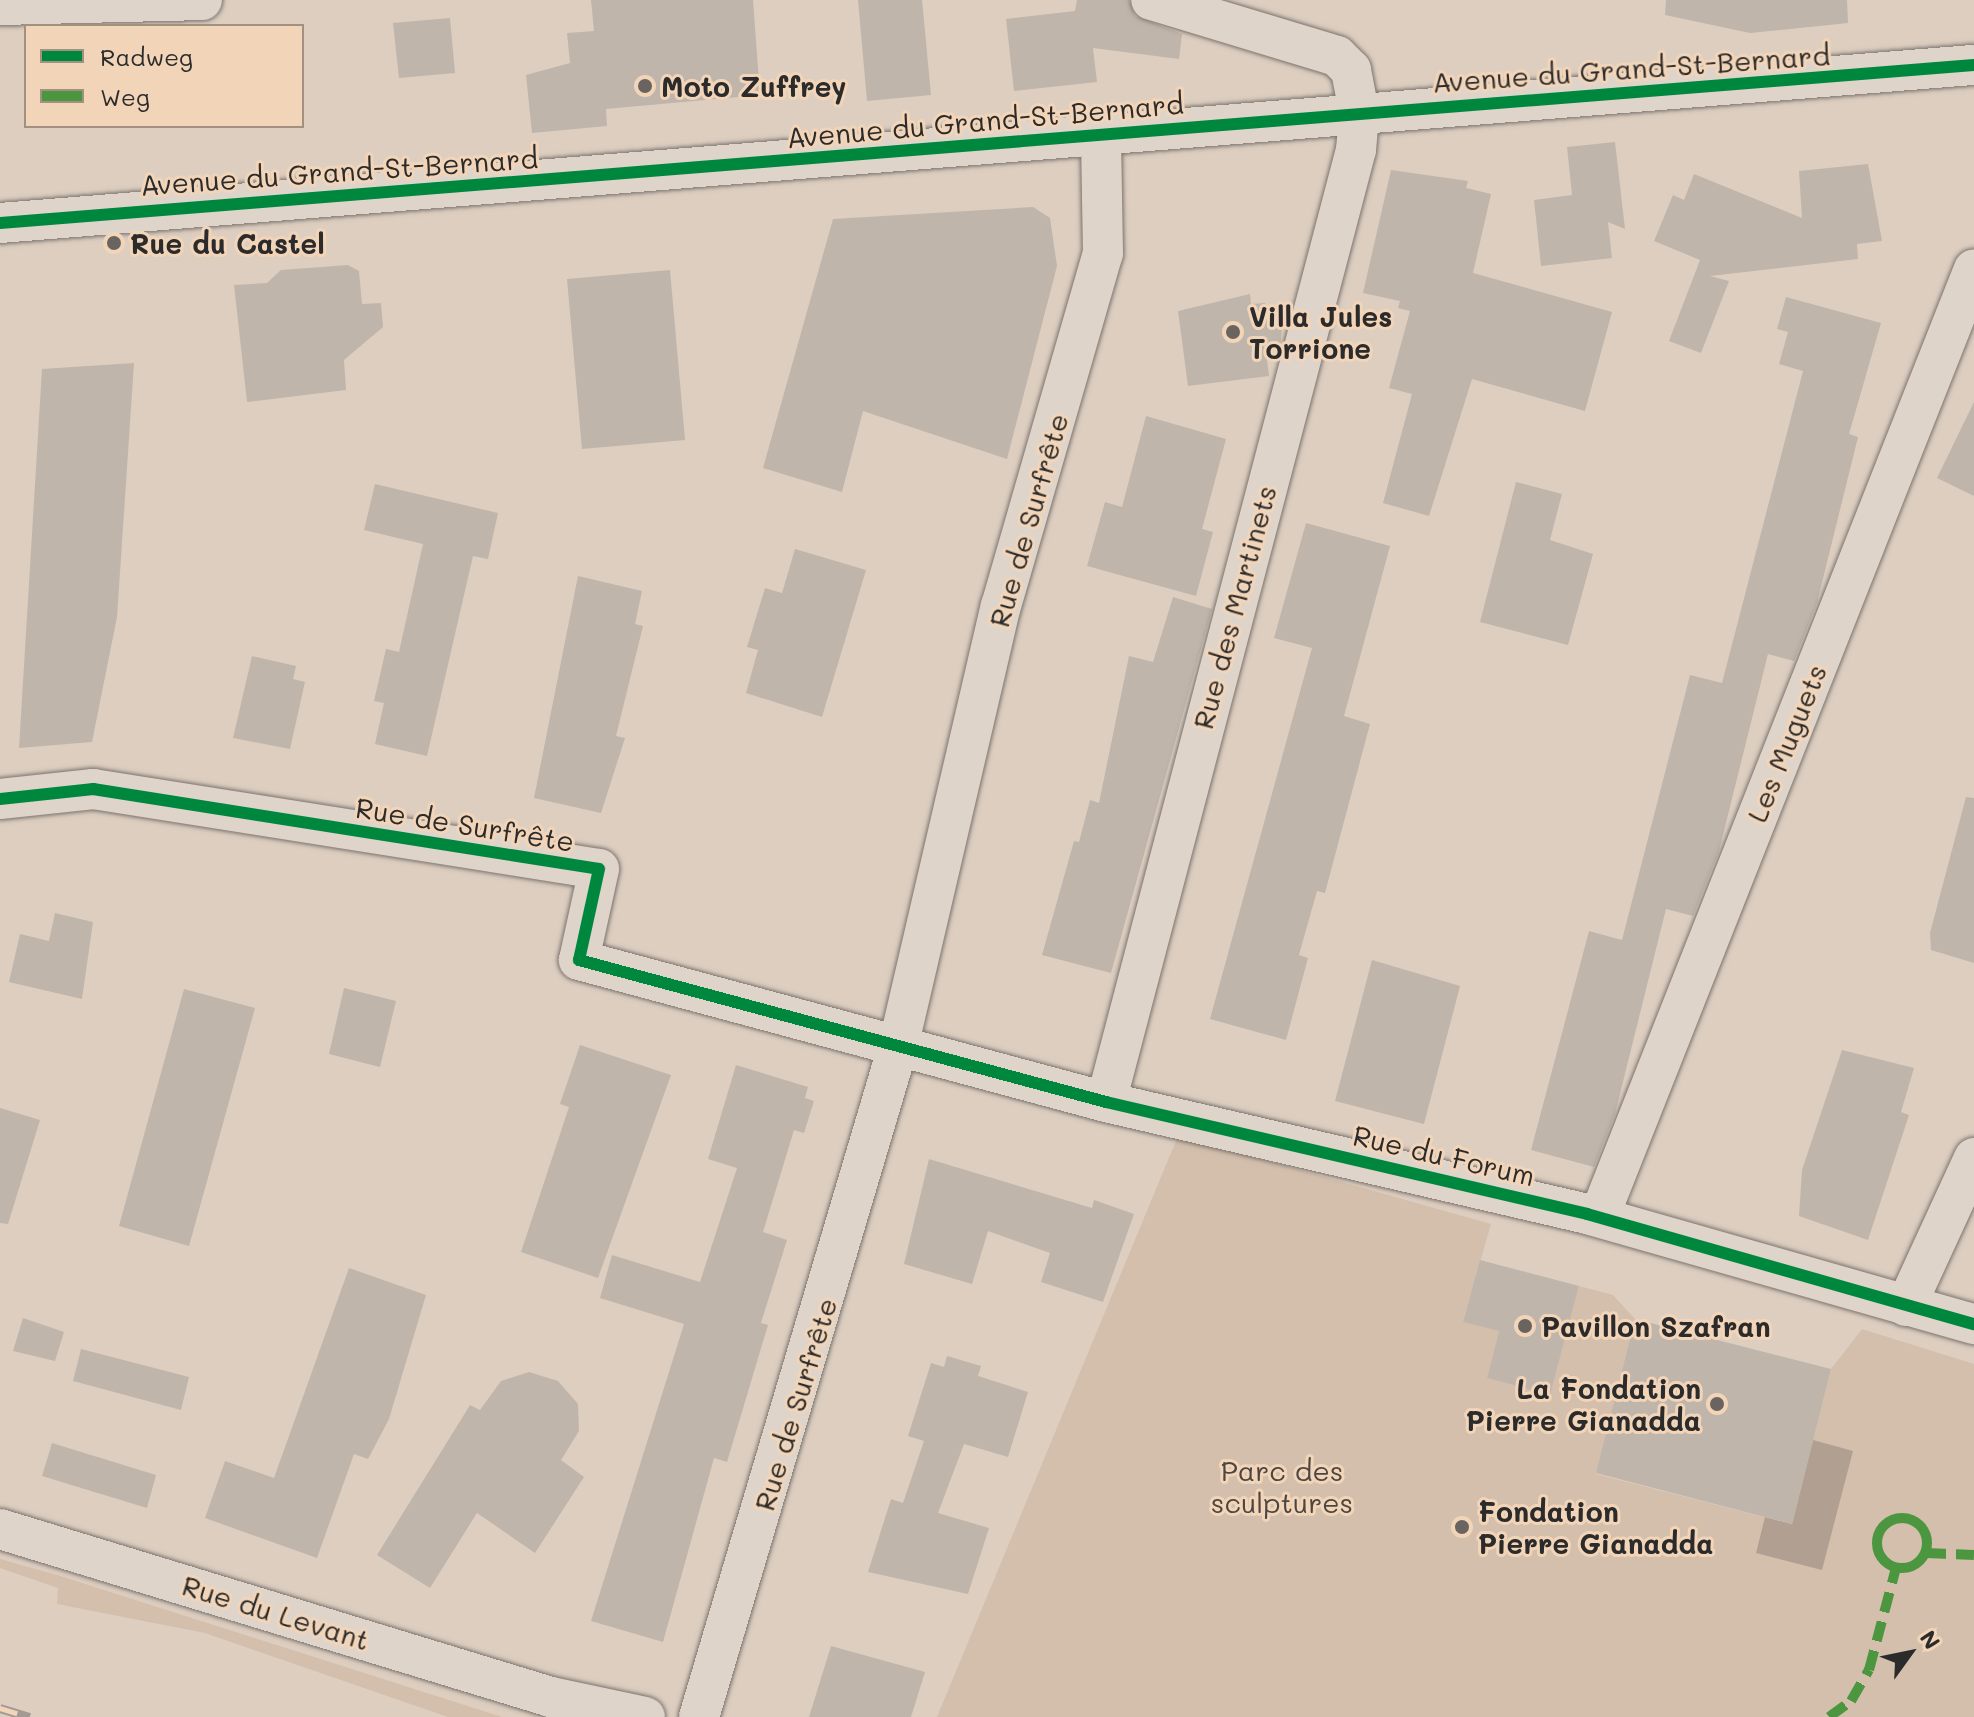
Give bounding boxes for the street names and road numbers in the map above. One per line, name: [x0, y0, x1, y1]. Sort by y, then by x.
street label: Avenue du Grand-St-Bernard: [1431, 37, 1831, 99]
street label: Avenue du Grand-St-Bernard: [785, 86, 1185, 154]
street label: Avenue du Grand-St-Bernard: [139, 140, 539, 202]
street label: Rue de Surfrête: [981, 409, 1075, 631]
street label: Rue des Martinets: [1185, 482, 1283, 732]
street label: Les Muguets: [1739, 659, 1833, 827]
street label: Rue de Surfrête: [353, 790, 577, 858]
street label: Rue du Forum: [1350, 1118, 1538, 1192]
street label: Rue de Surfrête: [747, 1294, 843, 1514]
street label: Rue du Levant: [178, 1568, 374, 1656]

